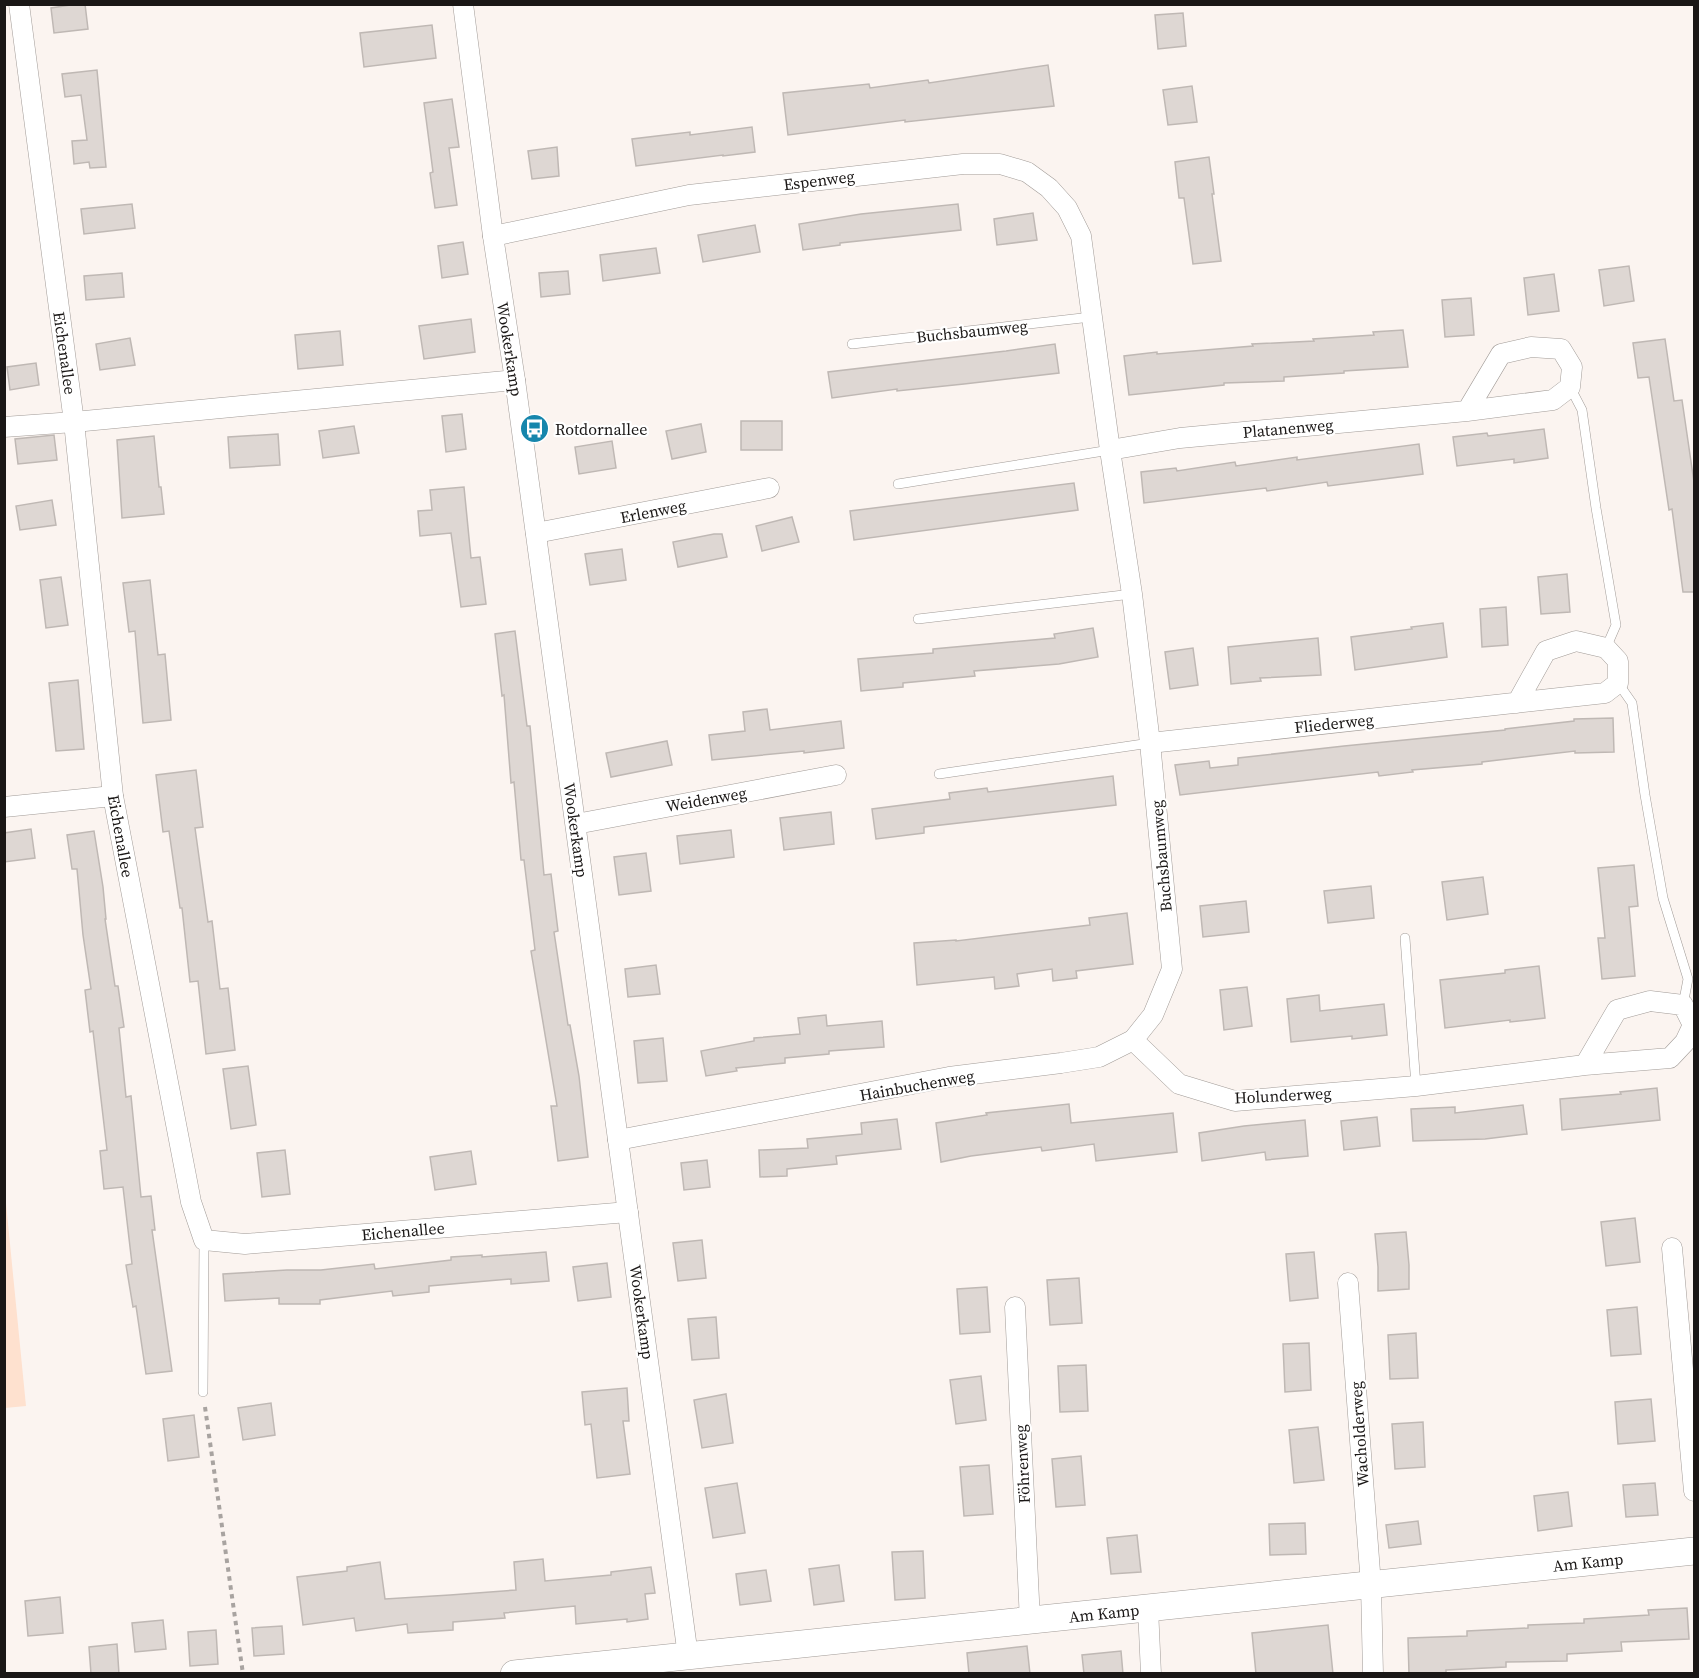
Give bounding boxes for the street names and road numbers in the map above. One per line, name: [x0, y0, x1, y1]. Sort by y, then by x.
street label: Espenweg: [782, 165, 856, 195]
street label: Wookerkamp: [492, 300, 528, 398]
street label: Eichenallee: [48, 310, 82, 396]
street label: Buchsbaumweg: [915, 314, 1029, 348]
street label: Platanenweg: [1242, 413, 1334, 443]
street label: Erlenweg: [618, 494, 688, 528]
street label: Fliederweg: [1293, 708, 1375, 738]
street label: Wookerkamp: [558, 781, 594, 879]
street label: Weidenweg: [664, 781, 748, 817]
street label: Eichenallee: [103, 793, 139, 879]
street label: Buchsbaumweg: [1145, 799, 1177, 913]
street label: Hainbuchenweg: [858, 1064, 976, 1106]
street label: Holunderweg: [1234, 1081, 1332, 1109]
street label: Eichenallee: [360, 1216, 446, 1246]
street label: Wookerkamp: [624, 1263, 660, 1361]
street label: Wacholderweg: [1344, 1381, 1374, 1487]
street label: Föhrenweg: [1009, 1424, 1035, 1504]
street label: Am Kamp: [1552, 1547, 1624, 1577]
street label: Am Kamp: [1068, 1598, 1140, 1628]

